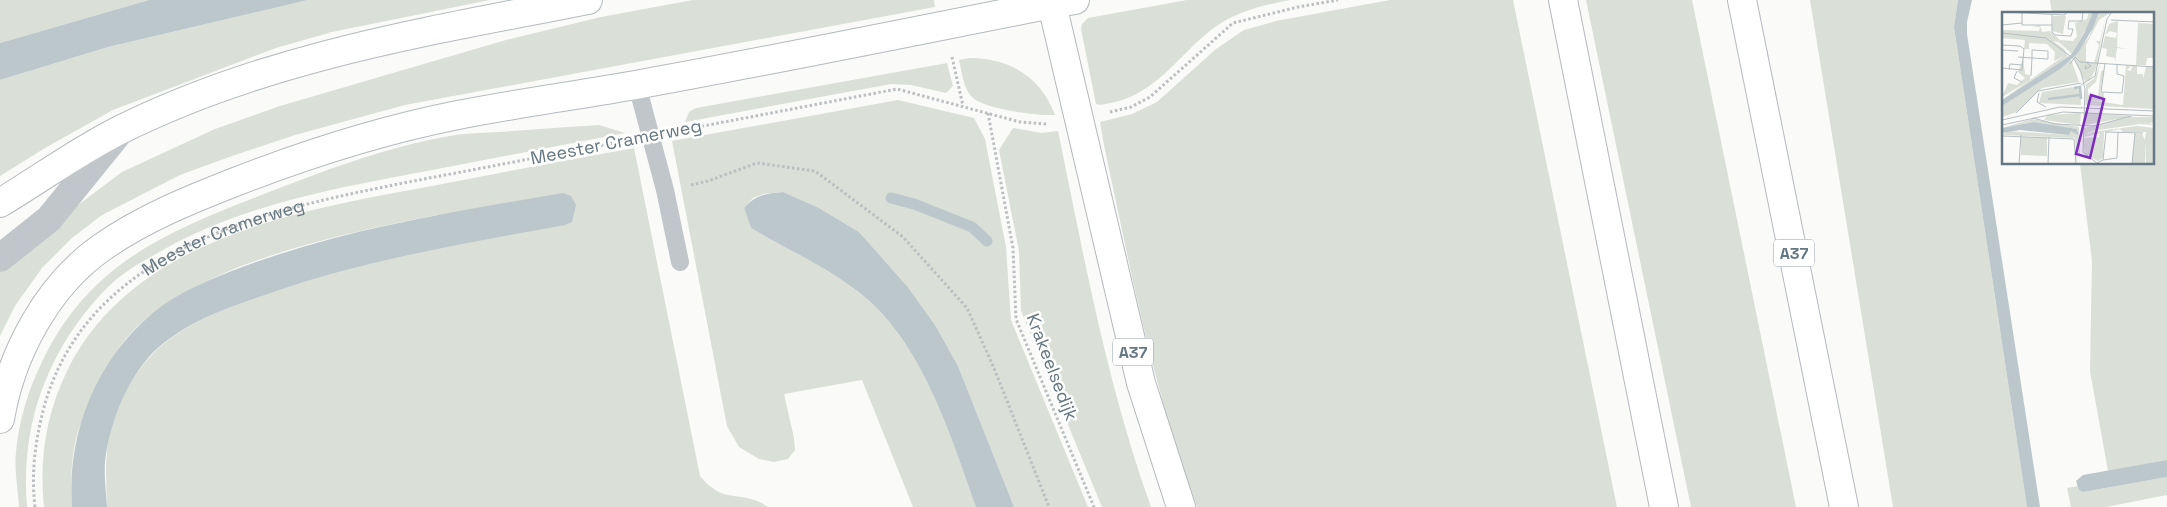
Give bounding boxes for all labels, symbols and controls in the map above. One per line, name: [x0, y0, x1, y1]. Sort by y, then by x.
inset map: [2002, 12, 2154, 165]
street label: Meester Cramerweg: [528, 114, 703, 169]
street label: Meester Cramerweg: [137, 193, 307, 281]
road number: A37: [1774, 240, 1814, 266]
street label: Krakeelsedijk: [1021, 310, 1084, 424]
road number: A37: [1113, 338, 1153, 366]

